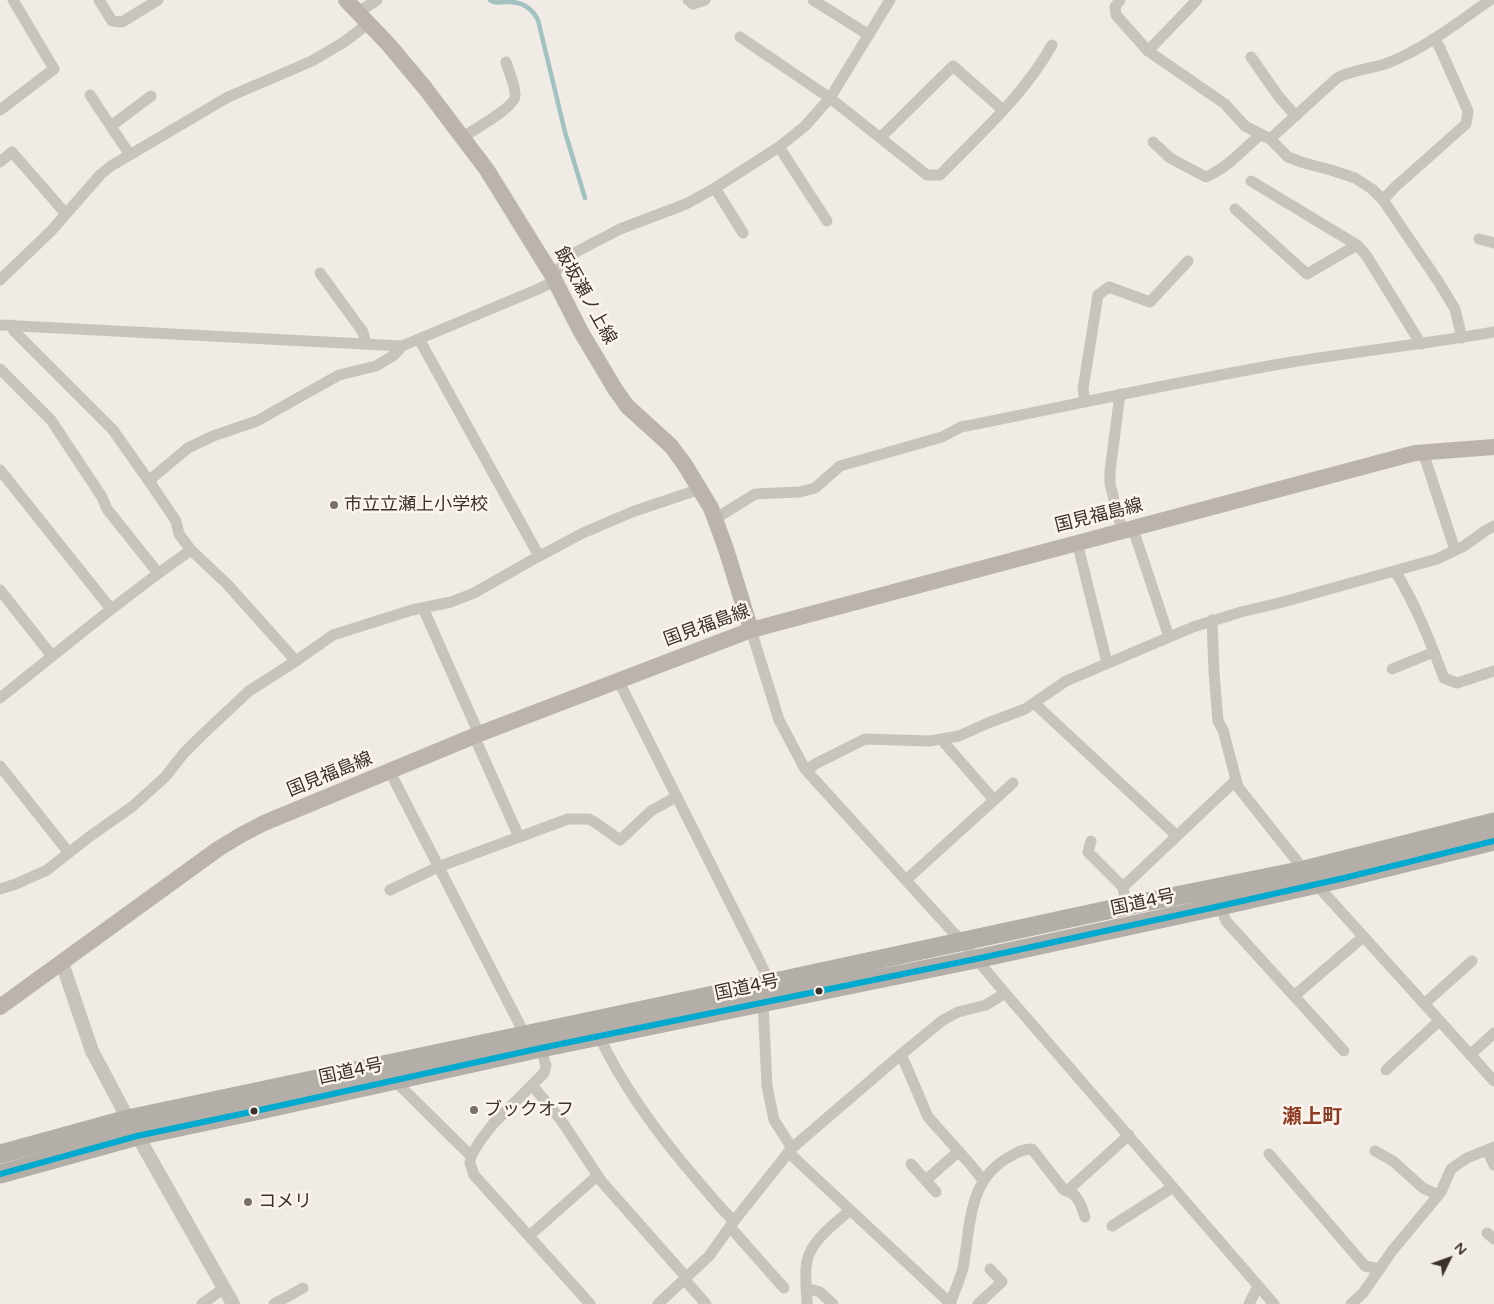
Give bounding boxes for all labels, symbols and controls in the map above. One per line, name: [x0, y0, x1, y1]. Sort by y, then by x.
street label: 飯坂瀬ノ上線: [549, 244, 621, 348]
place label: 市立立瀬上小学校: [344, 494, 488, 516]
street label: 国見福島線: [1053, 495, 1145, 537]
marker: 市立立瀬上小学校: [328, 499, 340, 511]
street label: 国見福島線: [661, 600, 753, 652]
street label: 国見福島線: [284, 748, 376, 802]
street label: 国道4号: [1109, 886, 1177, 920]
street label: 国道4号: [713, 971, 781, 1005]
unlabelled marker: [814, 986, 824, 996]
street label: 国道4号: [317, 1055, 385, 1089]
place label: ブックオフ: [484, 1099, 574, 1121]
marker: ブックオフ: [468, 1104, 480, 1116]
unlabelled marker: [249, 1106, 259, 1116]
district label: 瀬上町: [1282, 1106, 1342, 1130]
place label: コメリ: [258, 1191, 312, 1213]
marker: コメリ: [242, 1196, 254, 1208]
north arrow: [1424, 1234, 1474, 1284]
text: N: [1450, 1239, 1471, 1258]

